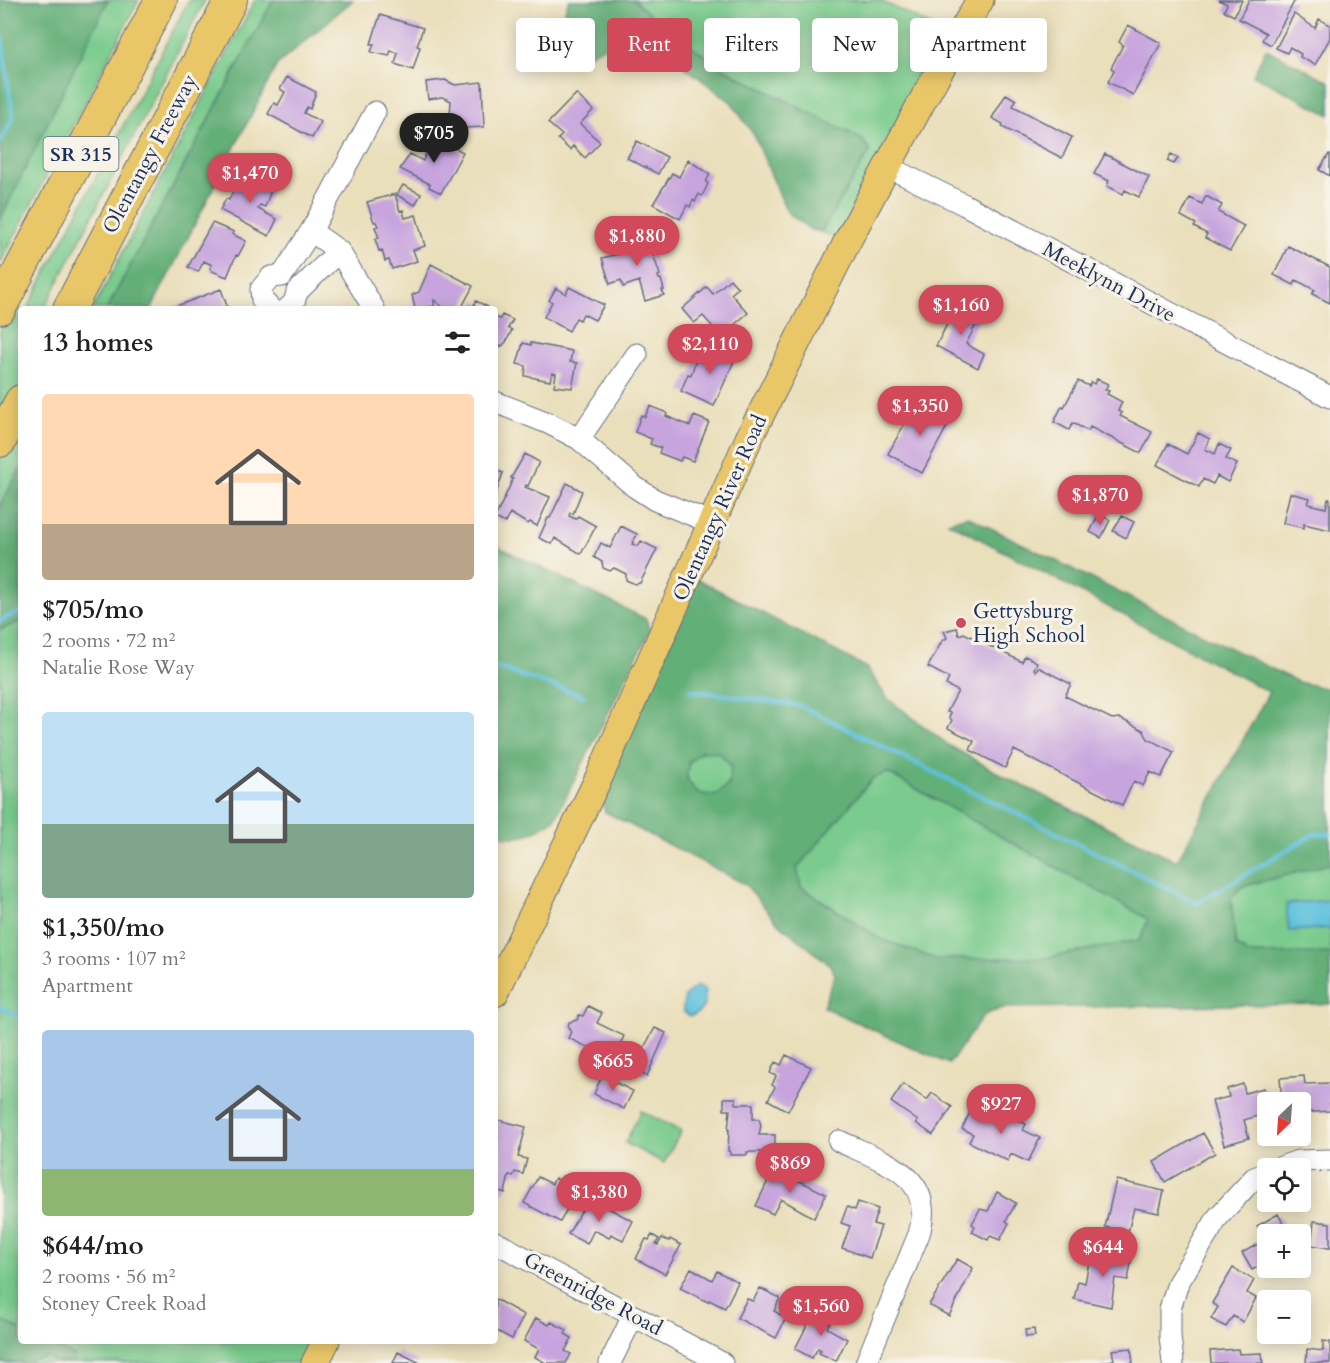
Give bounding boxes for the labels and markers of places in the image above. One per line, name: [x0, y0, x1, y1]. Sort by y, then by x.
pin: $705: [398, 113, 470, 164]
pin: $1,470: [201, 153, 299, 204]
pin: $1,880: [588, 216, 686, 267]
pin: $1,160: [912, 285, 1010, 336]
pin: $2,110: [661, 324, 759, 375]
pin: $1,350: [871, 386, 969, 437]
pin: $1,870: [1051, 475, 1149, 526]
place label: Gettysburg High School: [973, 597, 1085, 650]
marker: Gettysburg High School: [954, 616, 968, 630]
pin: $665: [577, 1041, 649, 1092]
pin: $927: [965, 1084, 1037, 1135]
pin: $869: [754, 1143, 826, 1194]
pin: $1,380: [550, 1172, 648, 1223]
pin: $644: [1067, 1227, 1139, 1278]
pin: $1,560: [772, 1286, 870, 1337]

